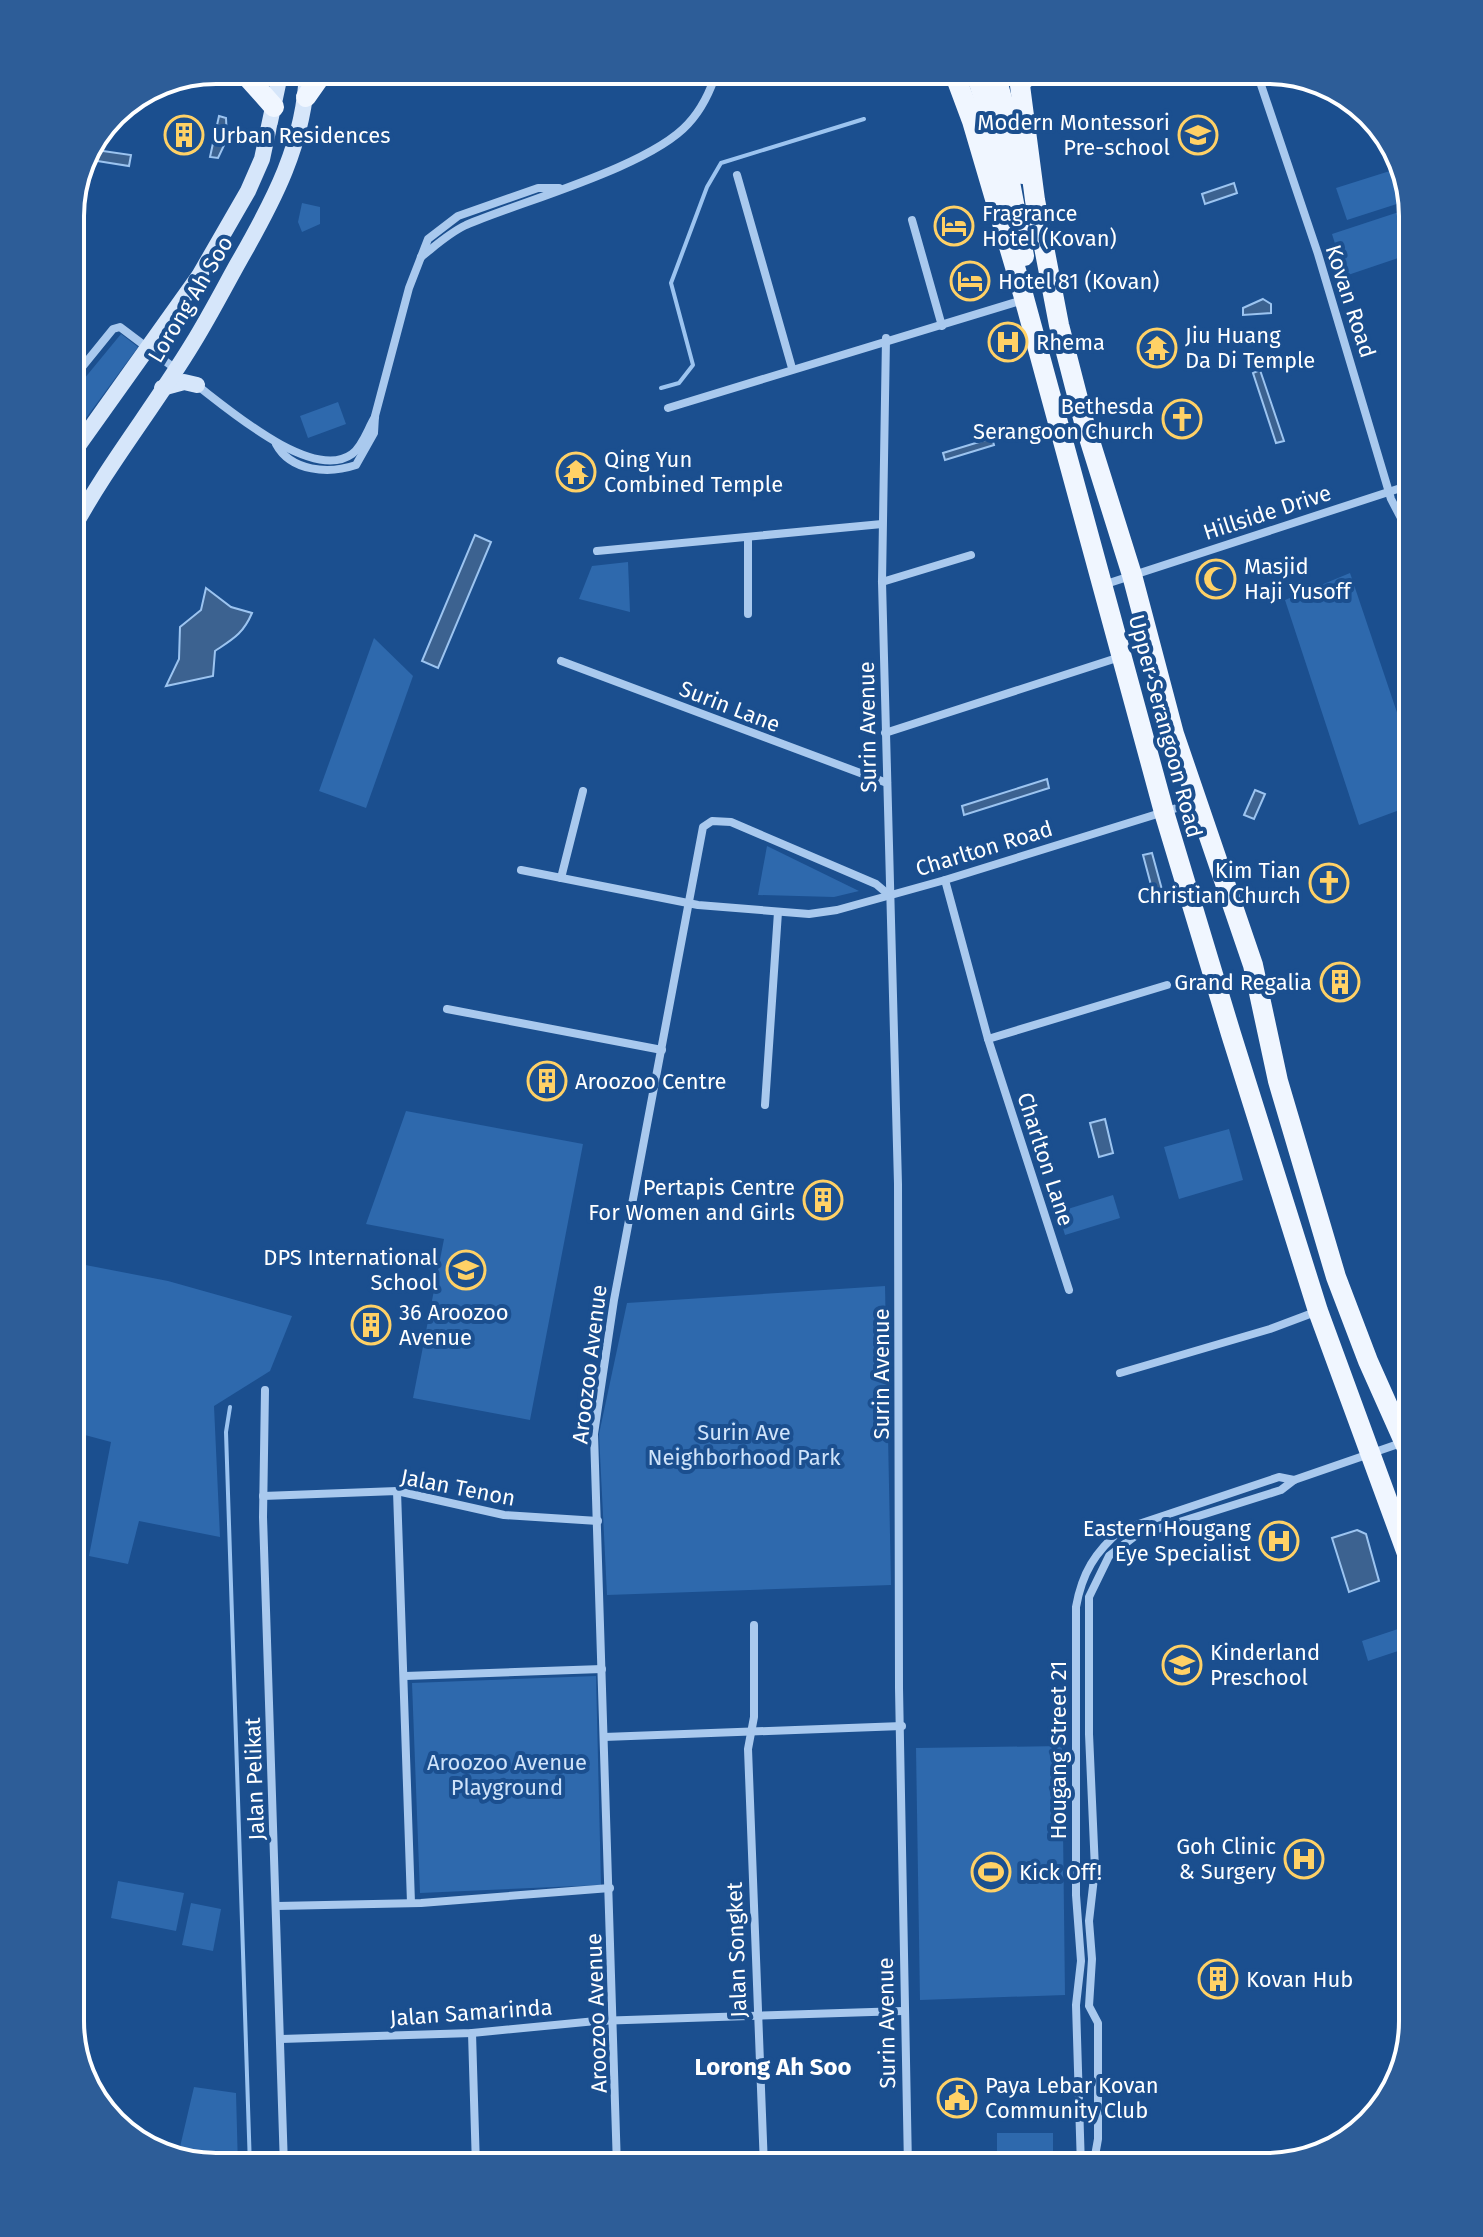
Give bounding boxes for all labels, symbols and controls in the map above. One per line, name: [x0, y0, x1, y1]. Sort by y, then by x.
place label: Modern Montessori Pre-school: [977, 109, 1170, 161]
building icon: Urban Residences: [163, 114, 205, 156]
school or university icon: Modern Montessori Pre-school: [1177, 114, 1219, 156]
place label: Urban Residences: [212, 122, 390, 149]
place label: Fragrance Hotel (Kovan): [982, 200, 1117, 252]
hotel icon: Fragrance Hotel (Kovan): [933, 205, 975, 247]
street label: Lorong Ah Soo: [142, 231, 239, 368]
street label: Kovan Road: [1320, 241, 1381, 361]
hotel icon: Hotel 81 (Kovan): [949, 260, 991, 302]
place label: Hotel 81 (Kovan): [998, 268, 1160, 295]
hospital icon: Rhema: [987, 321, 1029, 363]
place label: Jiu Huang Da Di Temple: [1185, 322, 1315, 374]
temple icon: Jiu Huang Da Di Temple: [1136, 327, 1178, 369]
place label: Rhema: [1036, 329, 1105, 356]
place label: Bethesda Serangoon Church: [973, 393, 1154, 445]
church icon: Bethesda Serangoon Church: [1161, 398, 1203, 440]
place label: Qing Yun Combined Temple: [604, 446, 783, 498]
temple icon: Qing Yun Combined Temple: [555, 451, 597, 493]
street label: Hillside Drive: [1200, 479, 1335, 546]
place label: Masjid Haji Yusoff: [1244, 553, 1352, 605]
mosque icon: Masjid Haji Yusoff: [1195, 558, 1237, 600]
street label: Upper Serangoon Road: [1123, 612, 1208, 841]
street label: Surin Avenue: [853, 661, 882, 793]
street label: Surin Lane: [676, 675, 784, 738]
street label: Charlton Road: [912, 815, 1056, 882]
place label: Kim Tian Christian Church: [1137, 857, 1301, 909]
church icon: Kim Tian Christian Church: [1308, 862, 1350, 904]
building icon: Grand Regalia: [1319, 961, 1361, 1003]
place label: Grand Regalia: [1174, 969, 1312, 996]
building icon: Aroozoo Centre: [526, 1060, 568, 1102]
place label: Aroozoo Centre: [575, 1068, 727, 1095]
street label: Charlton Lane: [1011, 1089, 1080, 1229]
place label: Pertapis Centre For Women and Girls: [588, 1174, 795, 1226]
building icon: Pertapis Centre For Women and Girls: [802, 1179, 844, 1221]
place label: DPS International School: [263, 1244, 438, 1296]
school or university icon: DPS International School: [445, 1249, 487, 1291]
street label: Aroozoo Avenue: [566, 1283, 613, 1445]
place label: 36 Aroozoo Avenue: [399, 1299, 509, 1351]
building icon: 36 Aroozoo Avenue: [350, 1304, 392, 1346]
street label: Surin Avenue: [868, 1308, 895, 1440]
park label: Surin Ave Neighborhood Park: [648, 1419, 841, 1471]
street label: Jalan Tenon: [398, 1463, 518, 1512]
place label: Eastern Hougang Eye Specialist: [1083, 1515, 1252, 1567]
hospital icon: Eastern Hougang Eye Specialist: [1258, 1520, 1300, 1562]
place label: Kinderland Preschool: [1210, 1639, 1320, 1691]
school or university icon: Kinderland Preschool: [1161, 1644, 1203, 1686]
street label: Hougang Street 21: [1045, 1660, 1072, 1840]
street label: Jalan Pelikat: [239, 1717, 270, 1841]
park label: Aroozoo Avenue Playground: [427, 1749, 587, 1801]
place label: Goh Clinic & Surgery: [1176, 1833, 1276, 1885]
hospital icon: Goh Clinic & Surgery: [1283, 1838, 1325, 1880]
sports icon: Kick Off!: [970, 1851, 1012, 1893]
place label: Kick Off!: [1019, 1859, 1102, 1886]
street label: Jalan Songket: [721, 1882, 752, 2018]
street label: Aroozoo Avenue: [580, 1933, 613, 2093]
street label: Surin Avenue: [872, 1957, 901, 2089]
building icon: Kovan Hub: [1197, 1958, 1239, 2000]
place label: Kovan Hub: [1246, 1966, 1353, 1993]
street label: Jalan Samarinda: [389, 1993, 553, 2032]
district label: Lorong Ah Soo: [695, 2053, 851, 2081]
place label: Paya Lebar Kovan Community Club: [985, 2072, 1159, 2124]
public building icon: Paya Lebar Kovan Community Club: [936, 2077, 978, 2119]

